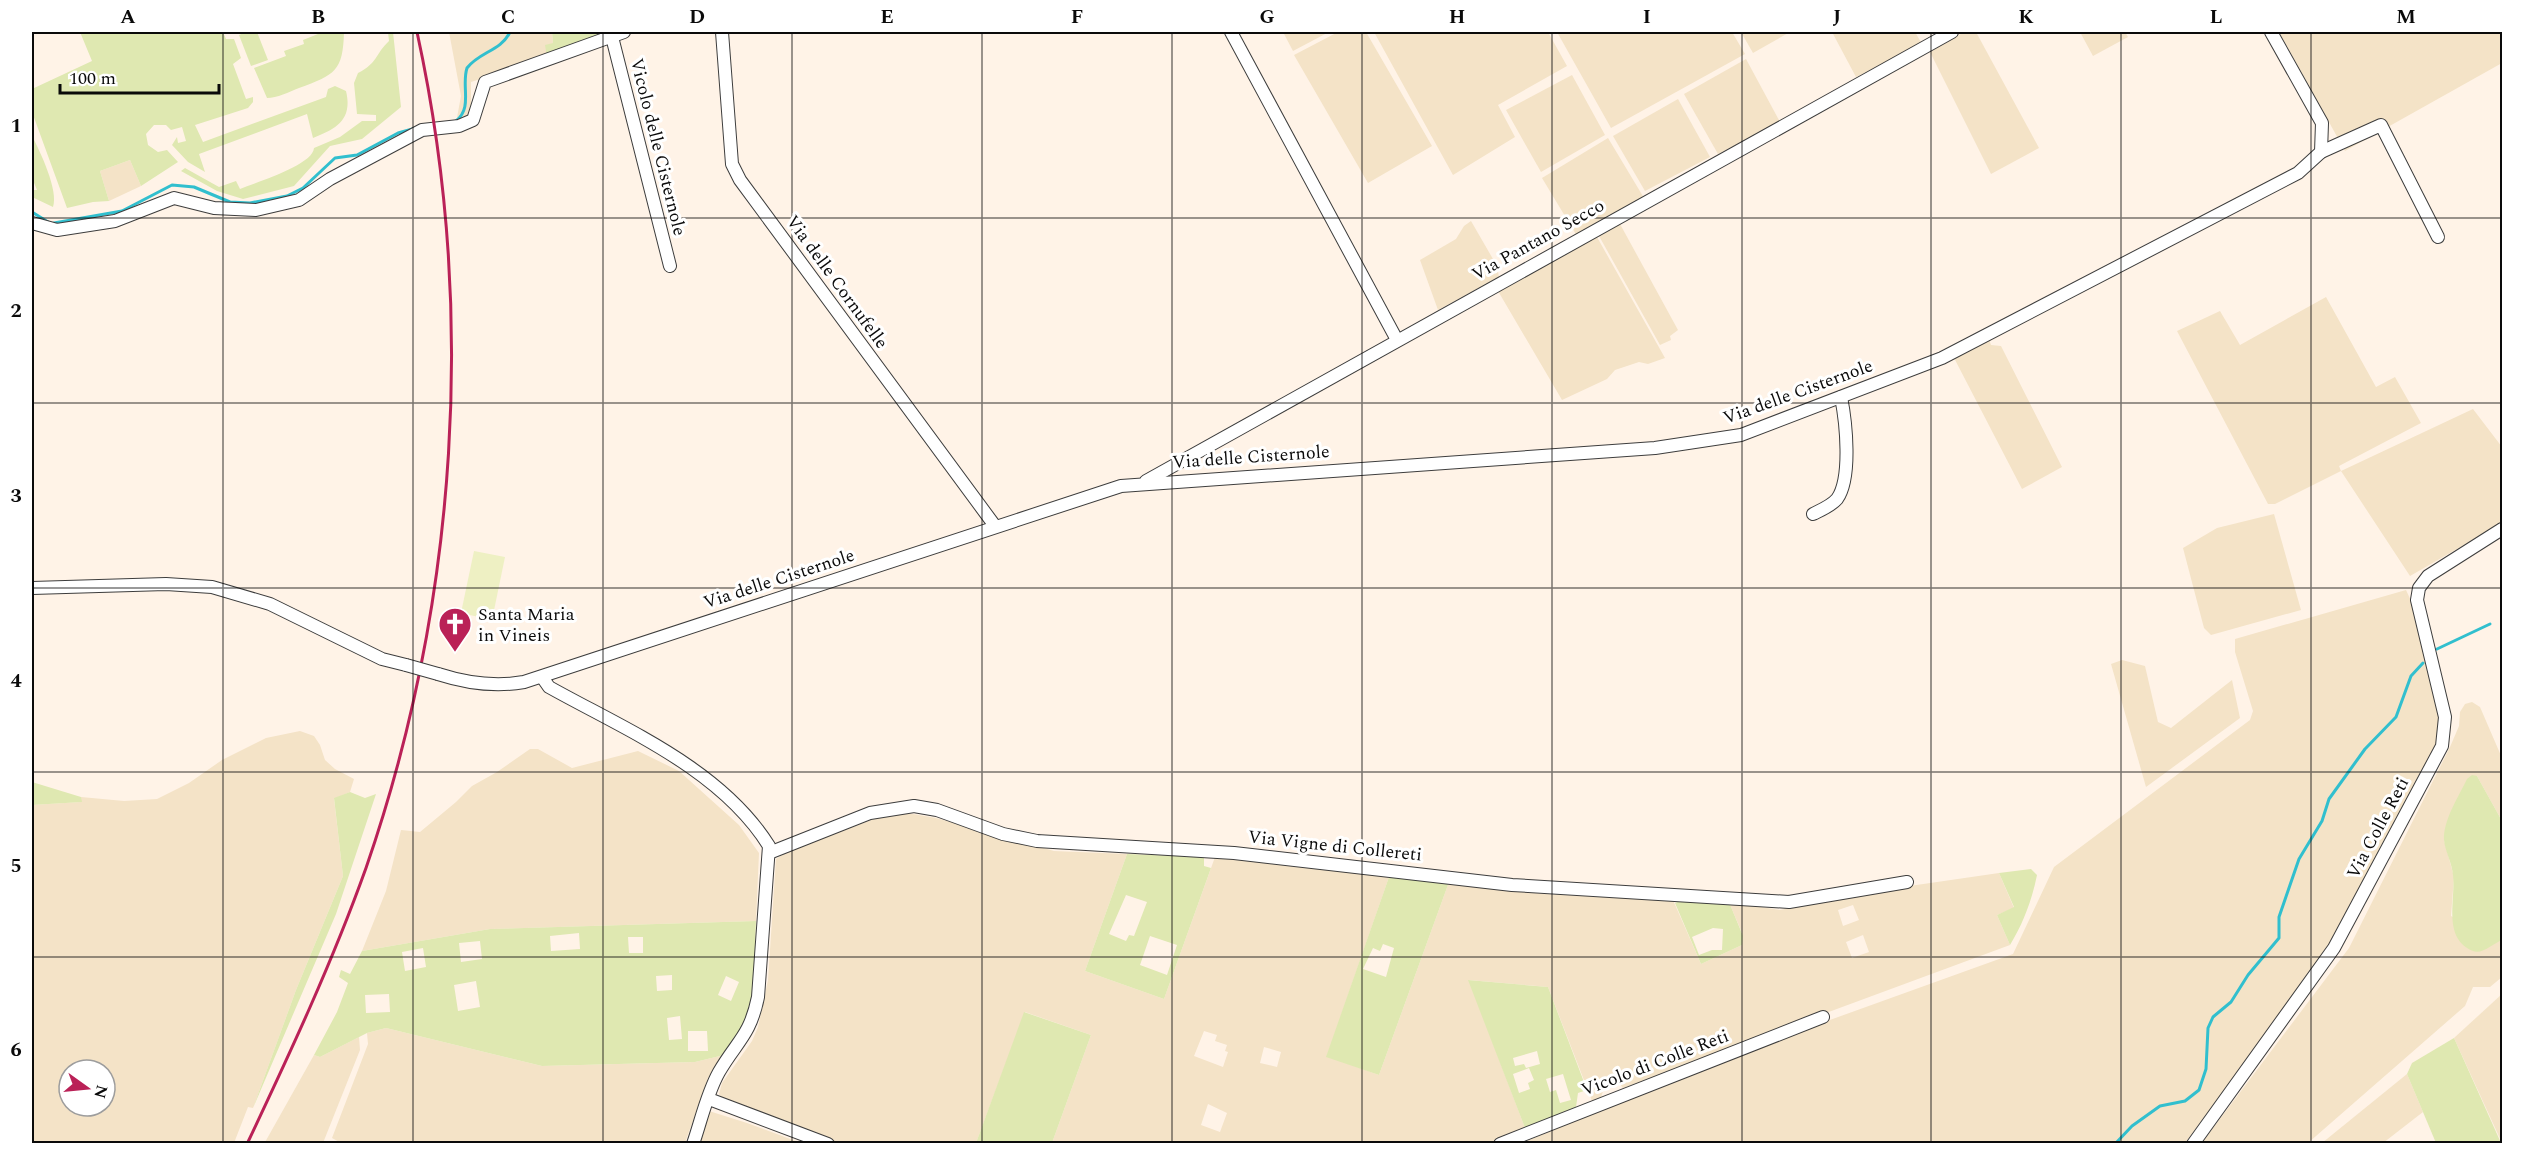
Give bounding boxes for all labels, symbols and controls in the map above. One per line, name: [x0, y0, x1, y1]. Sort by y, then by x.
text: A: [120, 2, 136, 32]
text: B: [311, 2, 325, 32]
text: C: [501, 2, 515, 32]
text: D: [689, 2, 705, 32]
text: E: [880, 2, 894, 32]
text: F: [1071, 2, 1083, 32]
text: G: [1259, 2, 1275, 32]
text: H: [1449, 2, 1465, 32]
text: I: [1643, 2, 1651, 32]
text: J: [1833, 2, 1841, 32]
text: K: [2018, 2, 2034, 32]
text: L: [2210, 2, 2222, 32]
text: M: [2396, 2, 2416, 32]
street label: Vicolo delle Cisternole: [623, 55, 693, 239]
scale bar: [60, 57, 219, 95]
text: 100 m: [69, 65, 116, 92]
text: 1: [10, 111, 22, 141]
street label: Via Pantano Secco: [1467, 192, 1609, 288]
street label: Via delle Cornufelle: [779, 210, 895, 354]
text: 2: [10, 296, 22, 326]
street label: Via delle Cisternole: [1719, 352, 1877, 432]
street label: Via delle Cisternole: [1171, 438, 1331, 476]
text: 3: [10, 481, 22, 511]
street label: Via delle Cisternole: [700, 542, 858, 616]
place label: Santa Maria in Vineis: [478, 601, 575, 649]
church icon: Santa Maria in Vineis: [437, 606, 473, 653]
text: 4: [10, 666, 22, 696]
street label: Via Colle Reti: [2340, 772, 2416, 884]
street label: Via Vigne di Collereti: [1247, 823, 1423, 869]
text: 5: [10, 851, 22, 881]
street label: Vicolo di Colle Reti: [1577, 1022, 1733, 1104]
text: 6: [10, 1035, 22, 1065]
north arrow: [57, 1058, 117, 1118]
text: N: [87, 1082, 114, 1101]

